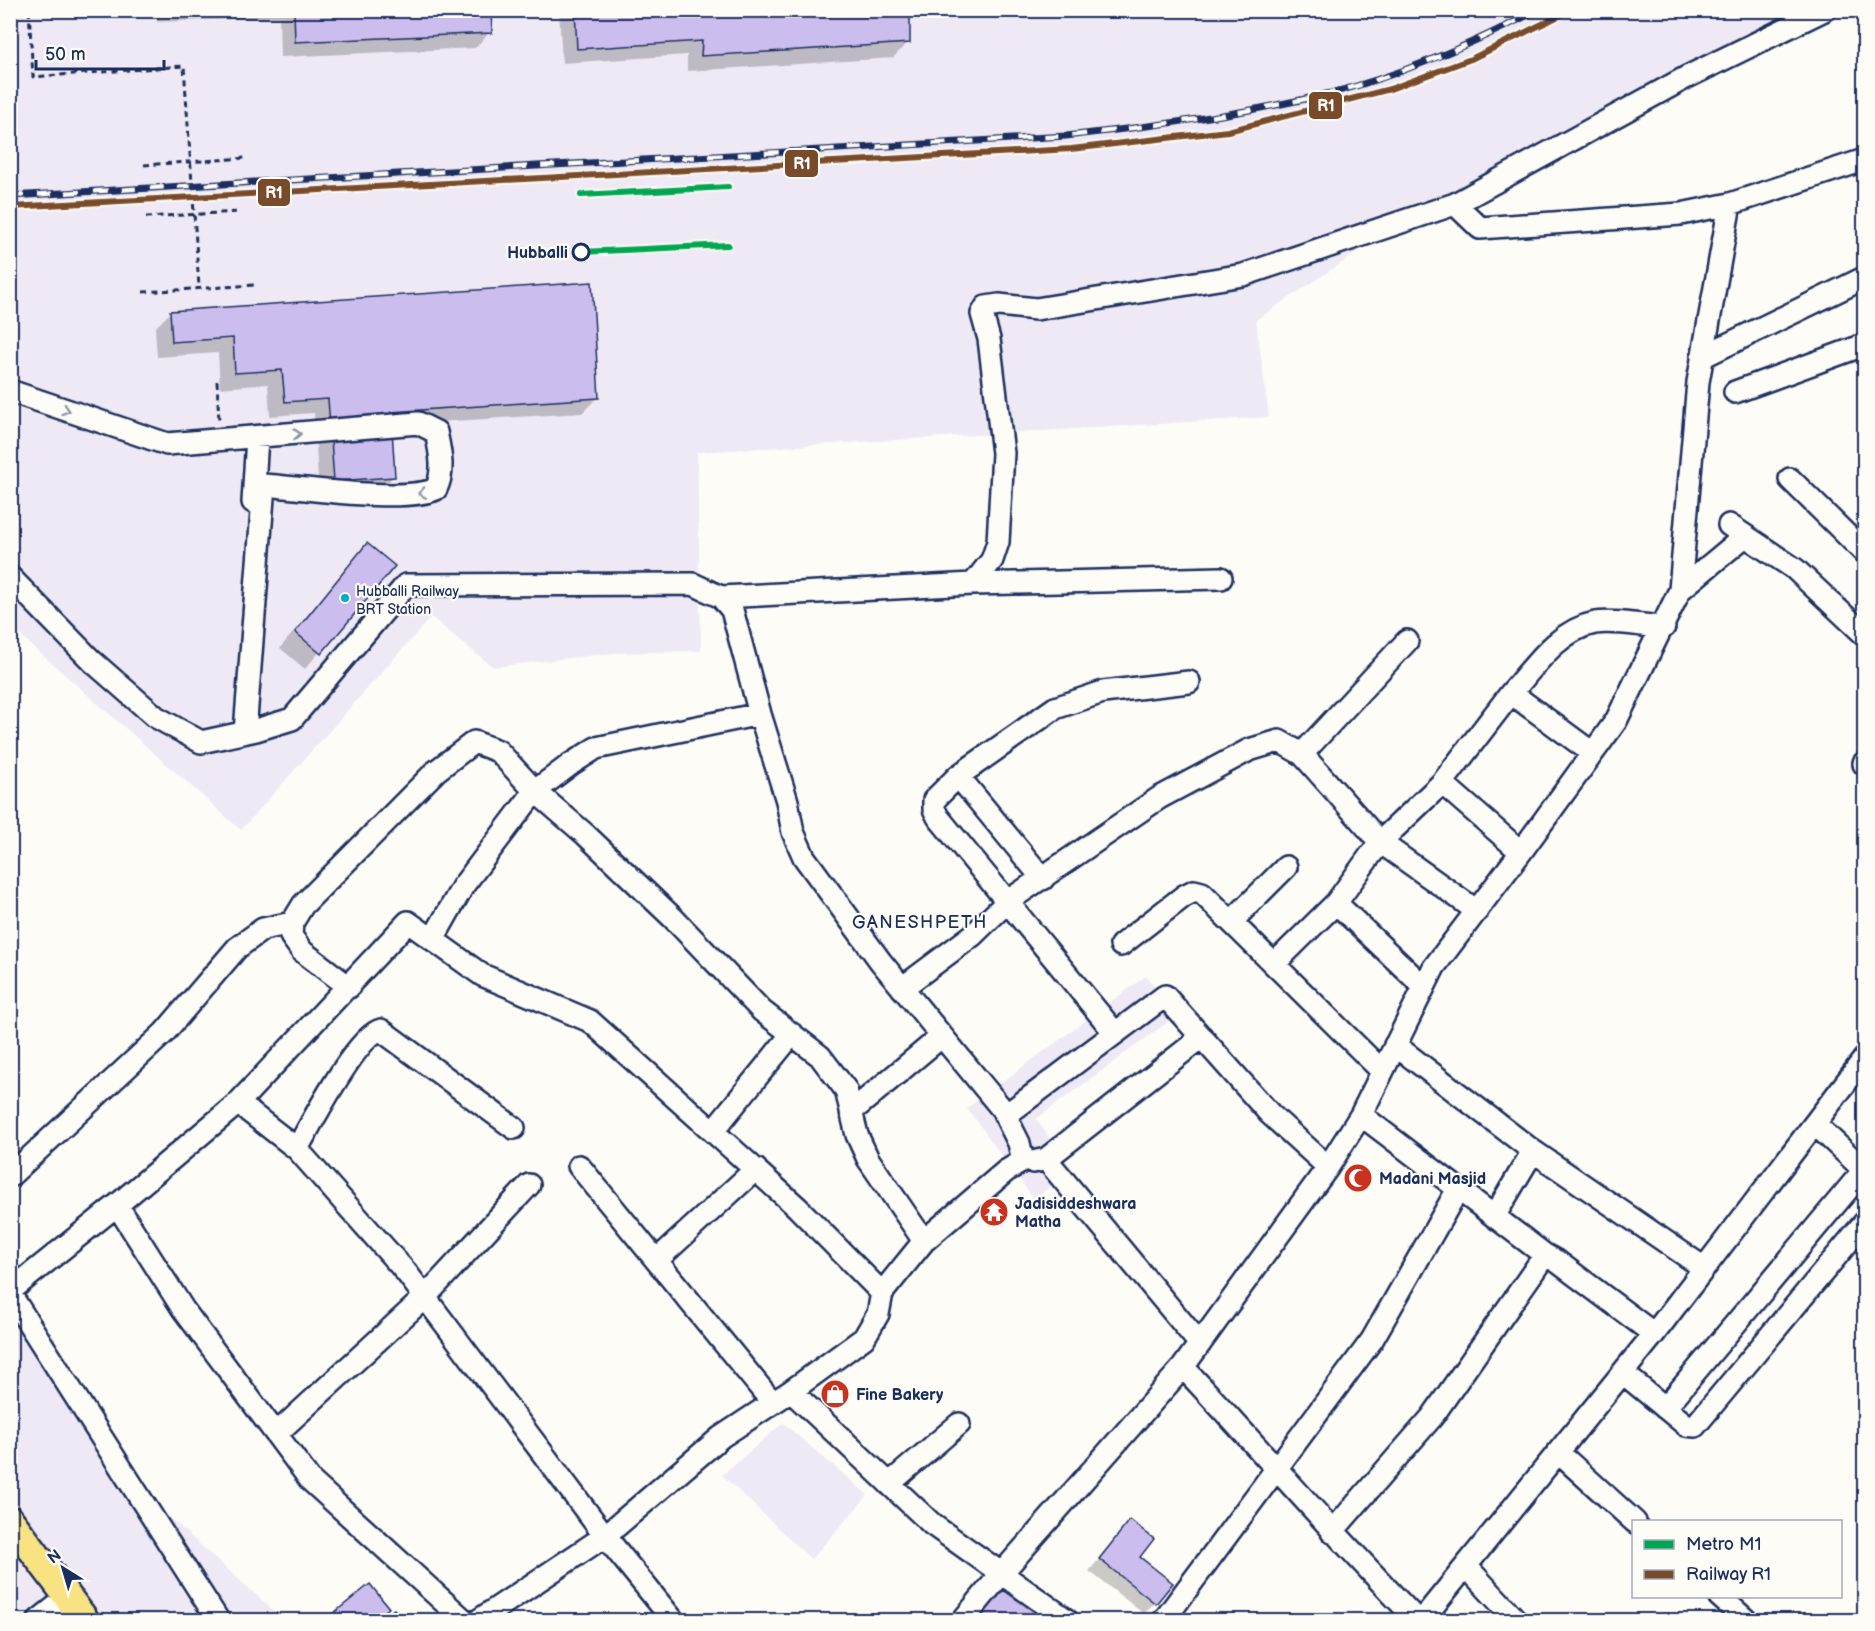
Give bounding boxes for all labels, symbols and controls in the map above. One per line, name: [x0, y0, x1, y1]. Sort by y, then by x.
scale bar: [36, 33, 164, 71]
text: 50 m: [45, 44, 86, 65]
line badge: R1: [1308, 91, 1343, 120]
text: R1: [1317, 97, 1335, 116]
line badge: R1: [784, 149, 819, 178]
text: R1: [793, 155, 811, 174]
line badge: R1: [257, 178, 291, 207]
text: R1: [265, 184, 283, 203]
marker: Hubballi: [572, 243, 590, 261]
place label: Hubballi: [507, 244, 568, 263]
one-way arrow: [60, 403, 71, 415]
one-way arrow: [292, 428, 302, 441]
one-way arrow: [417, 486, 426, 498]
place label: Hubballi Railway BRT Station: [356, 583, 460, 618]
marker: Hubballi Railway BRT Station: [339, 592, 351, 604]
district label: GANESHPETH: [852, 912, 988, 933]
mosque icon: Madani Masjid: [1342, 1162, 1374, 1194]
place label: Madani Masjid: [1379, 1170, 1486, 1189]
place label: Jadisiddeshwara Matha: [1015, 1195, 1136, 1232]
temple icon: Jadisiddeshwara Matha: [978, 1196, 1010, 1228]
shop icon: Fine Bakery: [819, 1378, 851, 1410]
place label: Fine Bakery: [856, 1386, 944, 1405]
legend: [1632, 1520, 1842, 1598]
text: Metro M1: [1686, 1534, 1761, 1555]
north arrow: [33, 1538, 93, 1598]
text: N: [44, 1546, 65, 1568]
text: Railway R1: [1686, 1564, 1771, 1585]

